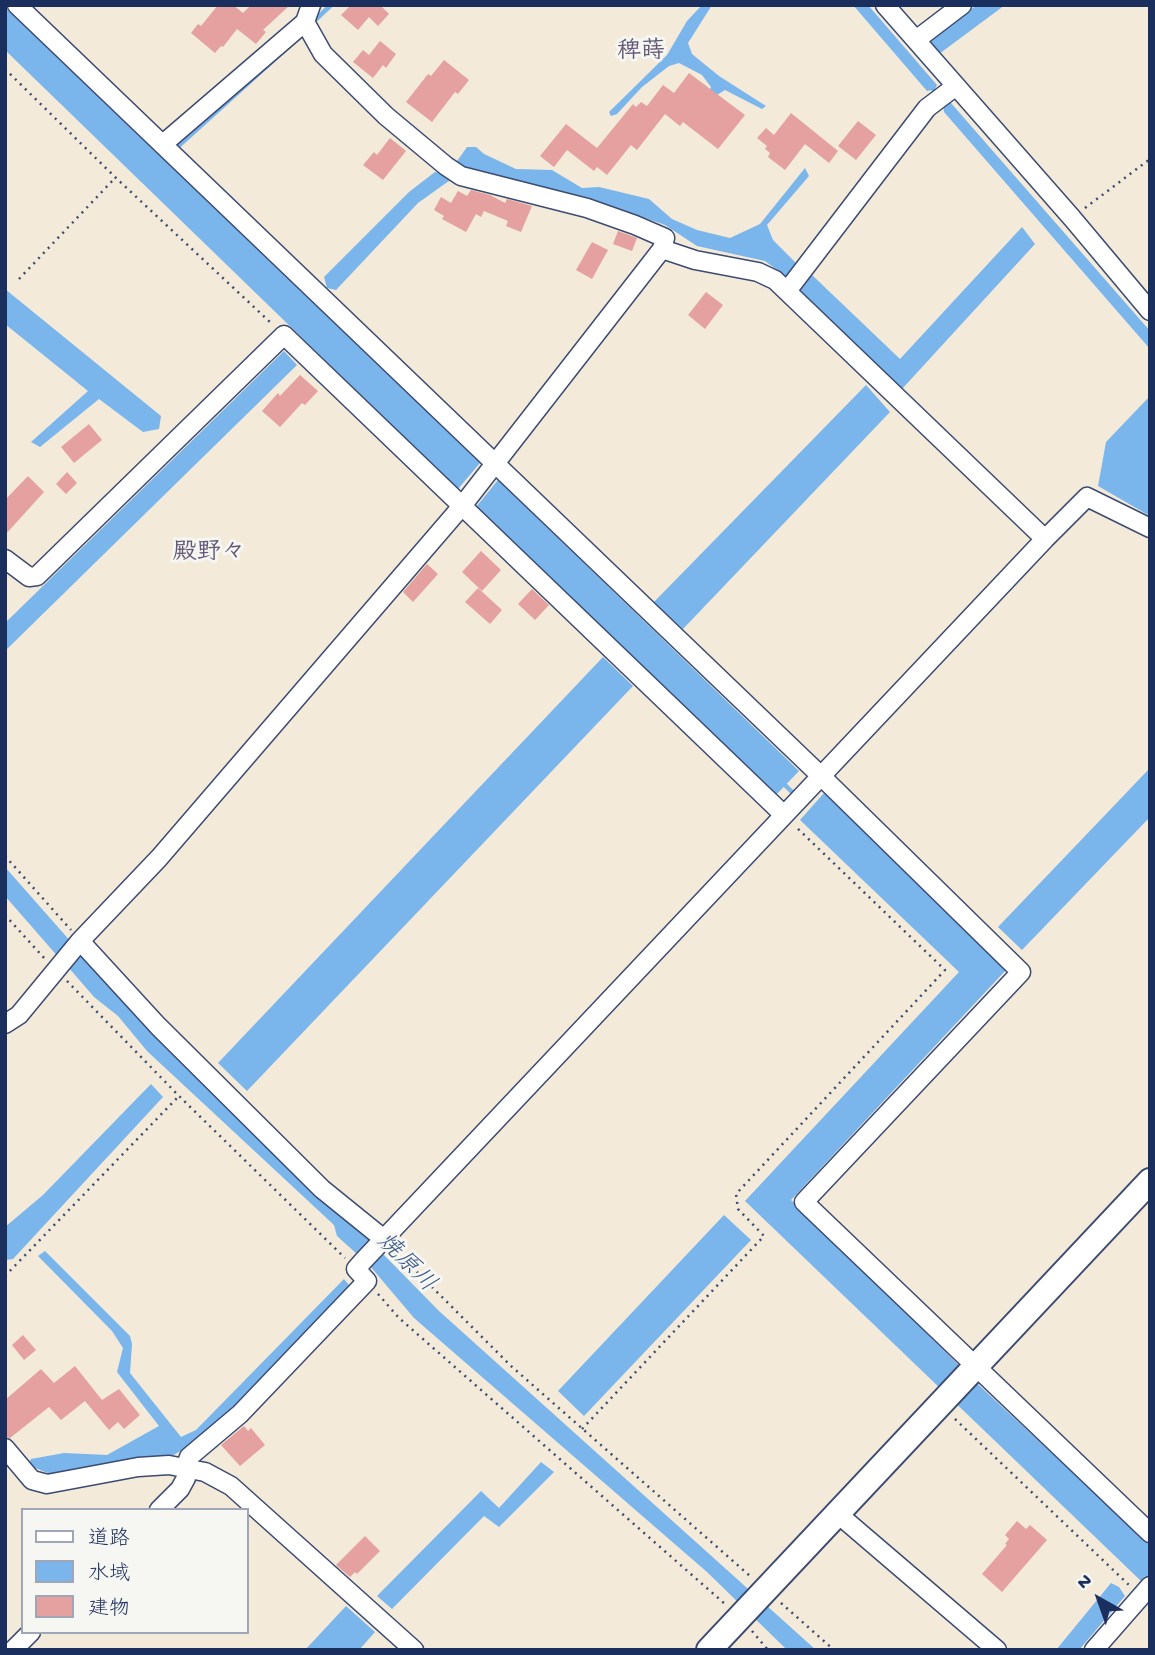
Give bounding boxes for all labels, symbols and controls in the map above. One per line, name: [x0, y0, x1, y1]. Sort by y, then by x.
district label: 稗蒔: [617, 39, 665, 67]
district label: 殿野々: [173, 540, 245, 568]
water label: 焼原川: [369, 1228, 441, 1300]
legend: [21, 1508, 248, 1634]
text: 道路: [88, 1528, 130, 1553]
text: 水域: [88, 1563, 130, 1588]
north arrow: [1064, 1564, 1134, 1634]
text: N: [1073, 1570, 1097, 1595]
text: 建物: [88, 1598, 130, 1623]

